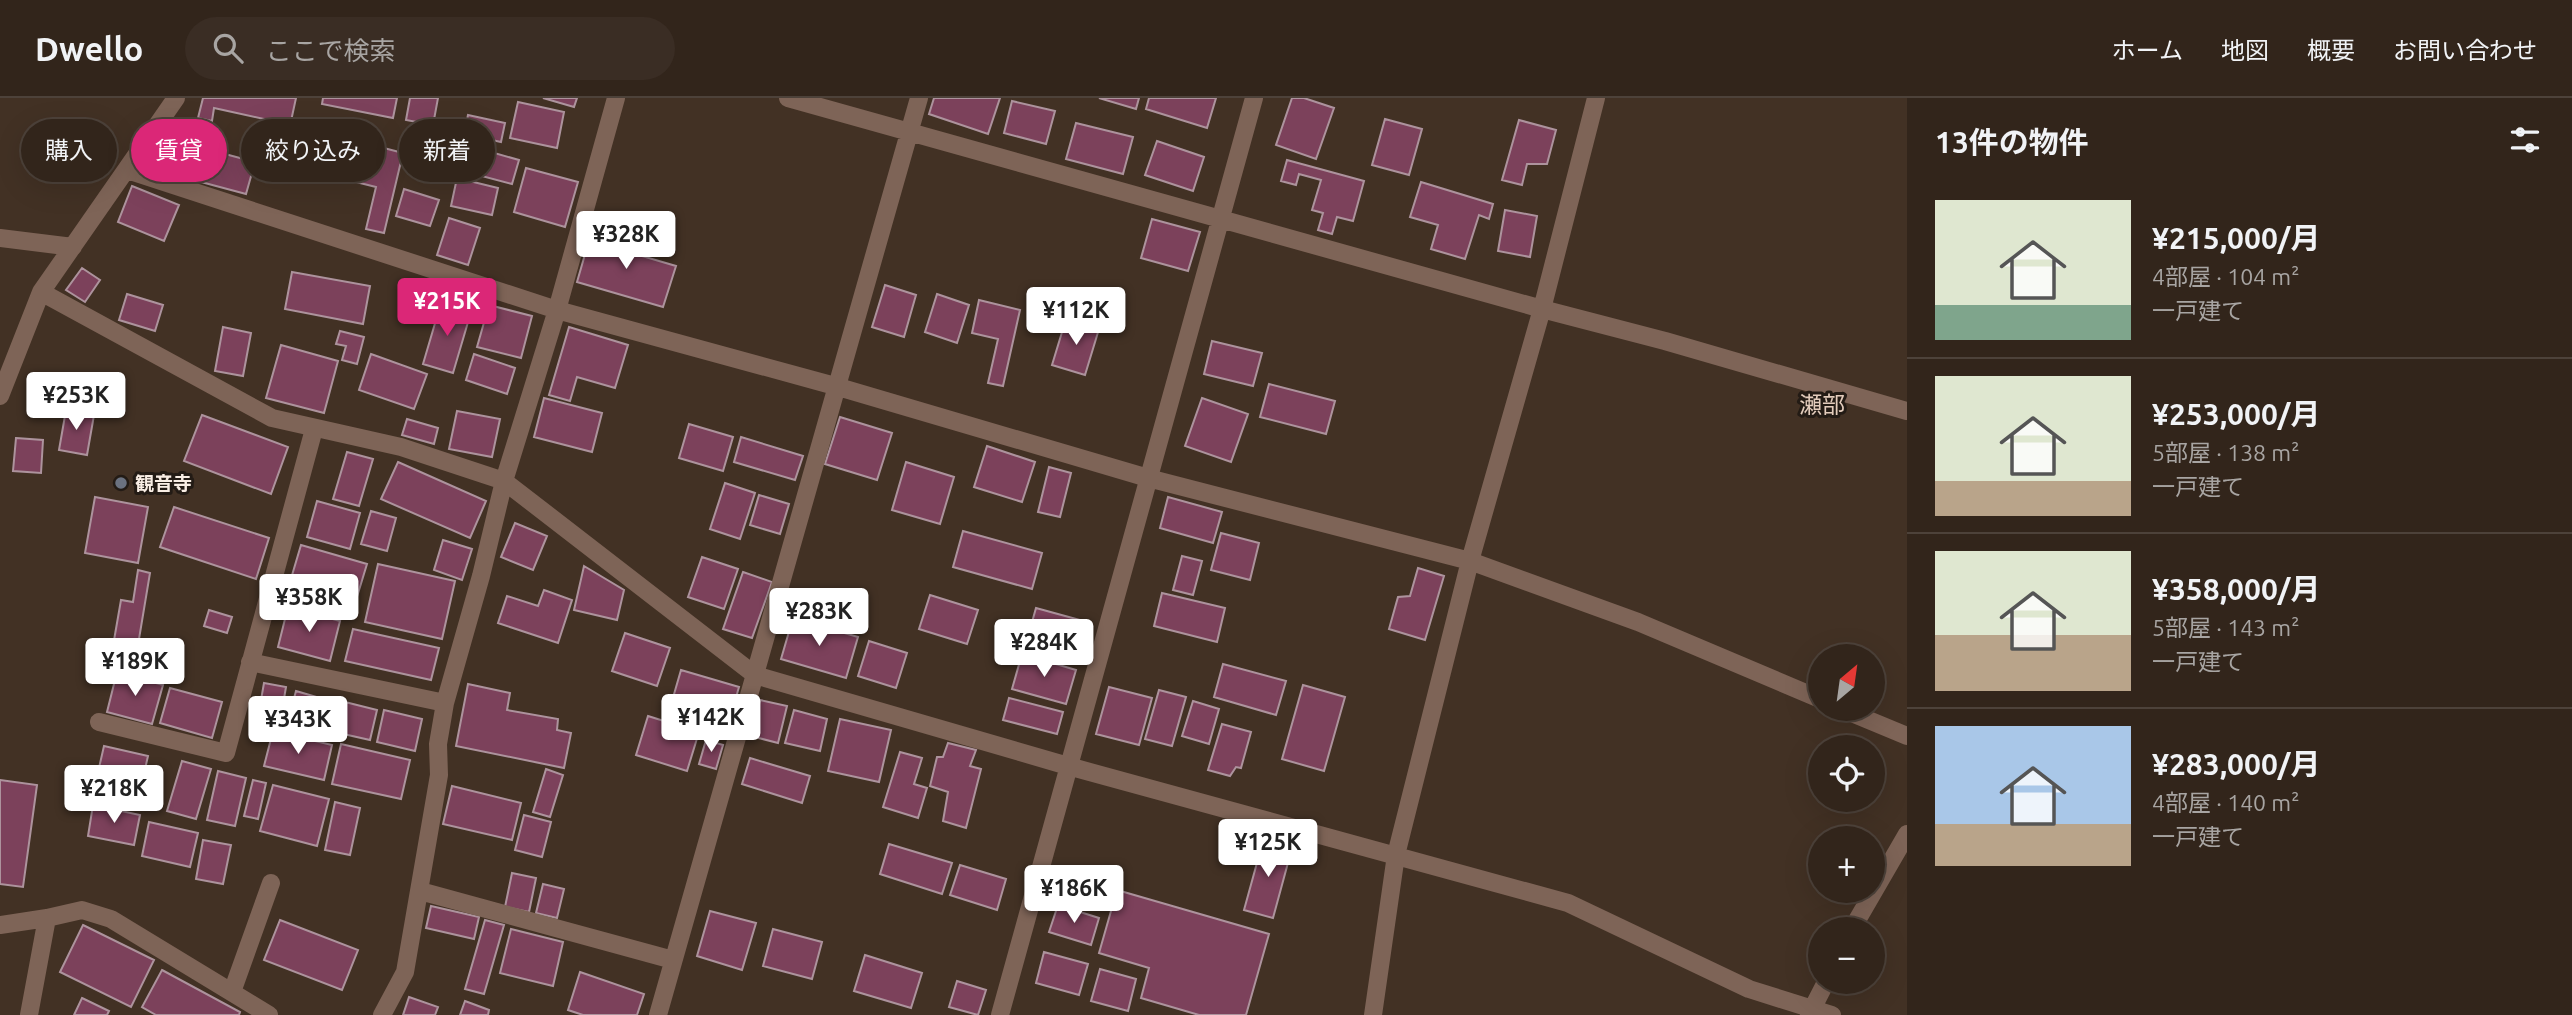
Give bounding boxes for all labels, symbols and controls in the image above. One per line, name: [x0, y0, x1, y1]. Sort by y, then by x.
search box: [185, 17, 675, 80]
icon: search: [209, 29, 247, 67]
text: Dwello: [35, 30, 143, 67]
text: ここで検索: [265, 36, 395, 65]
text: ホーム: [2112, 37, 2183, 64]
text: 地図: [2221, 37, 2269, 64]
text: 概要: [2307, 37, 2355, 64]
text: お問い合わせ: [2393, 37, 2537, 64]
chip: 購入: [21, 119, 117, 182]
chip: 賃貸: [131, 119, 227, 182]
chip: 絞り込み: [241, 119, 385, 182]
chip: 新着: [399, 119, 495, 182]
icon: filters: [2506, 121, 2544, 159]
text: 13件の物件: [1935, 125, 2089, 159]
pin: ¥328K: [577, 212, 675, 271]
text: ¥328K: [592, 221, 660, 246]
text: ¥215,000/月: [2152, 221, 2320, 255]
icon: home: [1991, 228, 2075, 312]
text: 4部屋 · 104 m²: [2152, 264, 2299, 289]
pin: ¥215K: [398, 278, 496, 338]
text: ¥215K: [413, 288, 481, 313]
pin: ¥112K: [1027, 288, 1125, 347]
text: ¥112K: [1042, 297, 1110, 322]
text: 一戸建て: [2152, 298, 2244, 323]
pin: ¥253K: [27, 372, 125, 432]
text: ¥253K: [42, 382, 110, 407]
district label: 瀬部: [1799, 392, 1845, 417]
text: ¥253,000/月: [2152, 397, 2320, 431]
icon: home: [1991, 404, 2075, 488]
text: 5部屋 · 138 m²: [2152, 440, 2299, 465]
place label: 観音寺: [135, 472, 192, 494]
text: 一戸建て: [2152, 474, 2244, 499]
marker: 観音寺: [113, 475, 129, 491]
text: ¥358,000/月: [2152, 572, 2320, 606]
pin: ¥358K: [260, 574, 358, 634]
icon: home: [1991, 579, 2075, 663]
text: ¥358K: [275, 584, 343, 609]
pin: ¥283K: [770, 588, 868, 648]
text: ¥283K: [785, 598, 853, 623]
text: 5部屋 · 143 m²: [2152, 615, 2299, 640]
pin: ¥284K: [995, 620, 1093, 679]
text: ¥284K: [1010, 629, 1078, 654]
pin: ¥189K: [86, 638, 184, 698]
north arrow: [1808, 644, 1885, 721]
map controls: [1808, 644, 1885, 994]
text: ¥189K: [101, 648, 169, 673]
text: 一戸建て: [2152, 649, 2244, 674]
pin: ¥142K: [662, 694, 760, 754]
pin: ¥343K: [249, 696, 347, 756]
text: ¥142K: [677, 704, 745, 729]
text: ¥343K: [264, 706, 332, 731]
button: locate: [1808, 735, 1885, 812]
text: ¥283,000/月: [2152, 747, 2320, 781]
icon: home: [1991, 754, 2075, 838]
pin: ¥218K: [65, 766, 163, 825]
text: ¥218K: [80, 775, 148, 800]
text: 4部屋 · 140 m²: [2152, 790, 2299, 815]
pin: ¥125K: [1219, 820, 1317, 879]
text: 一戸建て: [2152, 824, 2244, 849]
button: +: [1808, 826, 1885, 903]
text: ¥125K: [1234, 829, 1302, 854]
pin: ¥186K: [1025, 866, 1123, 925]
text: ¥186K: [1040, 875, 1108, 900]
button: −: [1808, 917, 1885, 994]

